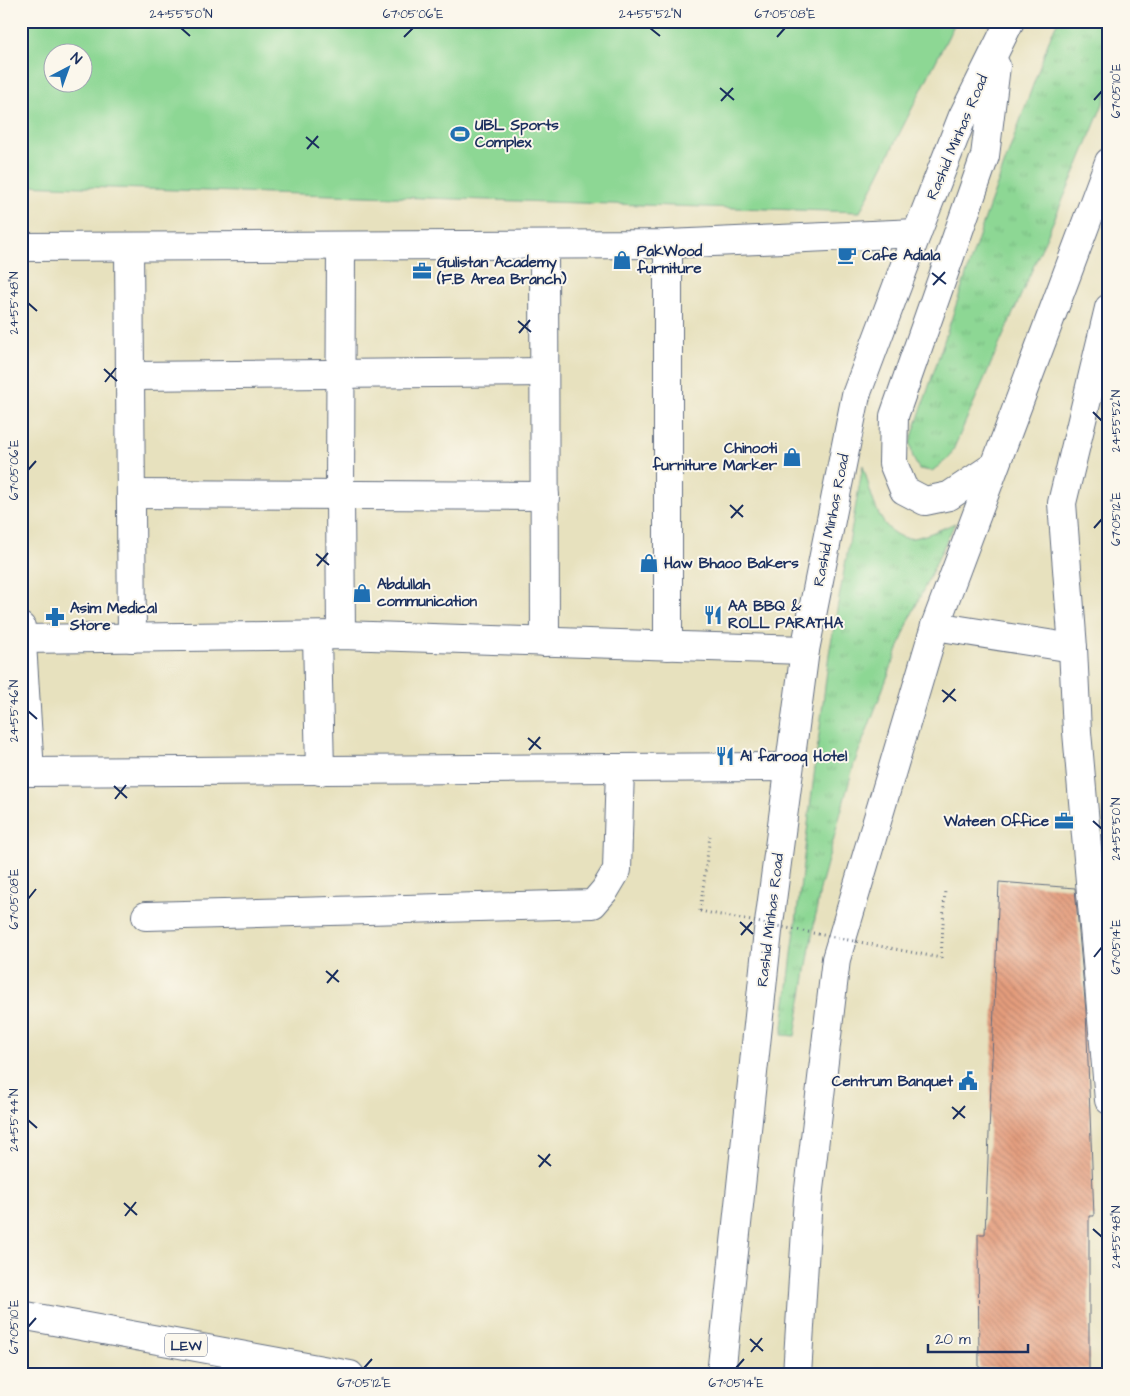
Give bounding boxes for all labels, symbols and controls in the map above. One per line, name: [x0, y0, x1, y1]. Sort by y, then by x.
text: 24°55'50"N: [149, 6, 213, 23]
text: 67°05'06"E: [383, 6, 443, 23]
text: 24°55'52"N: [619, 6, 682, 23]
text: 67°05'08"E: [755, 6, 815, 23]
north arrow: [42, 42, 92, 92]
text: N: [66, 49, 86, 70]
text: 67°05'10"E: [1108, 64, 1125, 118]
street label: Rashid Minhas Road: [922, 71, 994, 203]
place label: UBL Sports Complex: [475, 115, 559, 153]
sports icon: UBL Sports Complex: [449, 123, 471, 145]
place label: PakWood furniture: [636, 241, 702, 279]
cafe icon: Cafe Adiala: [836, 244, 858, 266]
place label: Cafe Adiala: [862, 245, 941, 266]
shop icon: PakWood furniture: [611, 249, 633, 271]
place label: Gulistan Academy (F.B Area Branch): [436, 252, 567, 290]
office icon: Gulistan Academy (F.B Area Branch): [411, 260, 433, 282]
text: 24°55'48"N: [6, 271, 23, 334]
text: 24°55'52"N: [1108, 389, 1125, 452]
place label: Chinooti furniture Marker: [651, 438, 778, 476]
text: 67°05'06"E: [6, 440, 23, 500]
shop icon: Chinooti furniture Marker: [781, 446, 803, 468]
street label: Rashid Minhas Road: [808, 452, 855, 588]
text: 67°05'12"E: [1108, 492, 1125, 546]
shop icon: Haw Bhaoo Bakers: [638, 552, 660, 574]
place label: Haw Bhaoo Bakers: [664, 553, 799, 574]
place label: Abdullah communication: [377, 574, 478, 612]
shop icon: Abdullah communication: [351, 582, 373, 604]
place label: AA BBQ & ROLL PARATHA: [728, 596, 843, 634]
place label: Asim Medical Store: [69, 598, 158, 636]
restaurant icon: AA BBQ & ROLL PARATHA: [702, 604, 724, 626]
pharmacy icon: Asim Medical Store: [44, 606, 66, 628]
text: 24°55'46"N: [6, 679, 23, 742]
restaurant icon: Al farooq Hotel: [714, 745, 736, 767]
place label: Al farooq Hotel: [740, 746, 848, 767]
text: 24°55'50"N: [1108, 797, 1125, 861]
office icon: Wateen Office: [1053, 810, 1075, 832]
place label: Wateen Office: [943, 811, 1049, 832]
street label: Rashid Minhas Road: [752, 852, 789, 988]
text: 67°05'08"E: [6, 869, 23, 929]
text: 67°05'14"E: [1108, 919, 1125, 975]
public building icon: Centrum Banquet: [957, 1070, 979, 1092]
place label: Centrum Banquet: [832, 1071, 954, 1092]
text: 24°55'44"N: [6, 1088, 23, 1152]
text: 24°55'48"N: [1108, 1205, 1125, 1268]
text: 67°05'10"E: [6, 1300, 23, 1354]
scale bar: [928, 1321, 1028, 1353]
text: 20 m: [935, 1329, 971, 1350]
road number: LEW: [165, 1334, 207, 1356]
text: 67°05'12"E: [337, 1375, 391, 1392]
text: 67°05'14"E: [708, 1375, 764, 1392]

